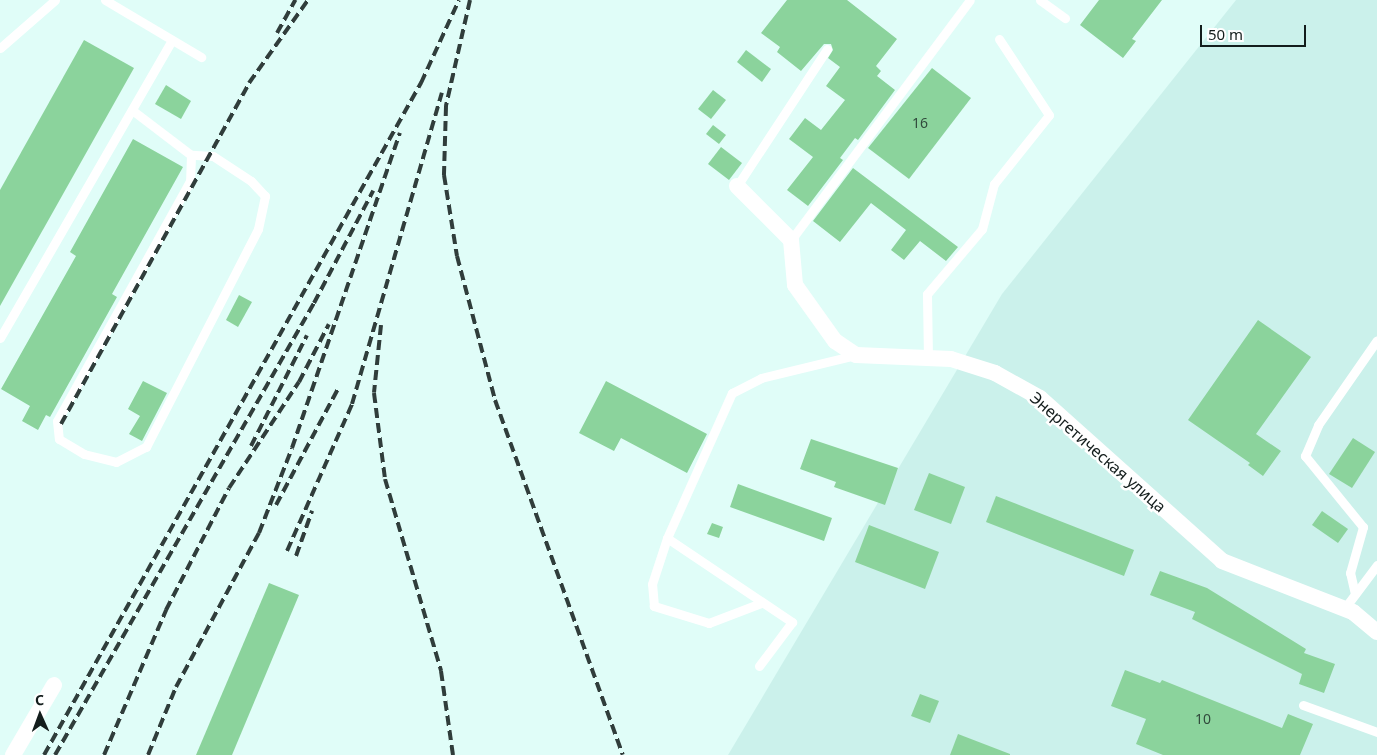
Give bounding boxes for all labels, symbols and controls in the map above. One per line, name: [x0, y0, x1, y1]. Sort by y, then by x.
scale bar: [1202, 15, 1308, 47]
text: 50 m: [1208, 24, 1243, 44]
house number: 16: [912, 115, 928, 131]
street label: Энергетическая улица: [1026, 388, 1170, 516]
north arrow: [15, 690, 65, 740]
text: С: [35, 690, 44, 709]
house number: 10: [1195, 711, 1211, 727]

